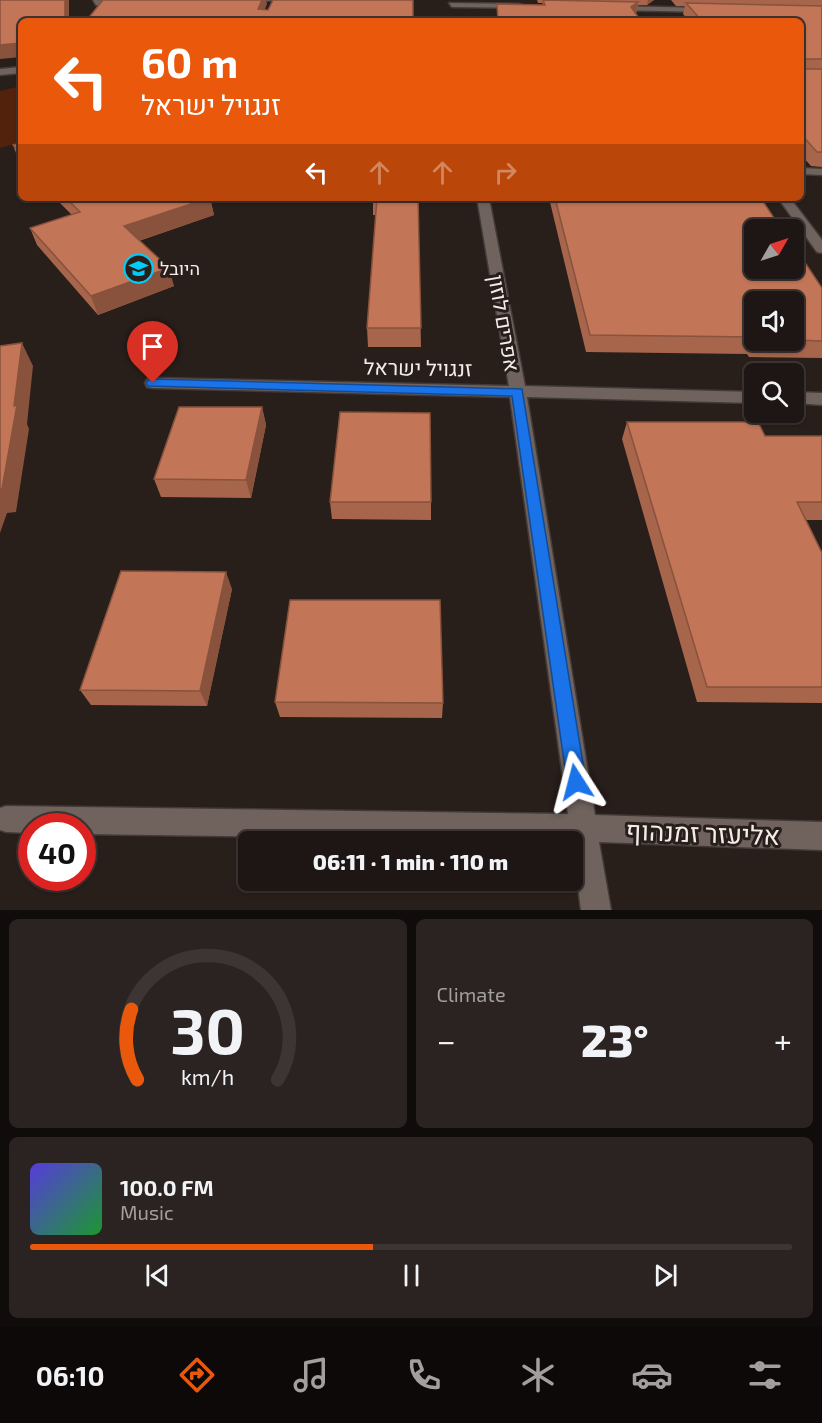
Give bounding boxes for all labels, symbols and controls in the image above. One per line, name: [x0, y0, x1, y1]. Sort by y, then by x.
text: 60 m: [141, 36, 238, 86]
icon: left: [42, 42, 120, 120]
text: זנגויל ישראל: [141, 88, 281, 120]
icon: left: [300, 156, 333, 189]
icon: ahead: [363, 156, 396, 189]
icon: ahead: [426, 156, 459, 189]
icon: right: [489, 156, 522, 189]
north arrow: [744, 219, 804, 279]
map controls: [744, 219, 804, 423]
school or university icon: היובל: [123, 252, 155, 284]
place label: היובל: [160, 257, 200, 279]
street label: אפרים לוזון: [484, 273, 526, 373]
button: sound: [744, 291, 804, 351]
pin: [127, 321, 178, 383]
icon: arrive: [136, 330, 169, 363]
street label: זנגויל ישראל: [363, 354, 473, 380]
button: search: [744, 363, 804, 423]
position arrow: [544, 750, 608, 814]
speed limit sign: 40: [18, 813, 96, 891]
street label: אליעזר זמנהוף: [625, 814, 781, 850]
text: 06:11 · 1 min · 110 m: [313, 848, 508, 874]
text: Climate: [437, 982, 506, 1006]
text: 30: [170, 992, 245, 1067]
text: 23°: [581, 1012, 649, 1066]
text: −: [437, 1020, 456, 1060]
text: +: [774, 1020, 792, 1060]
text: km/h: [181, 1065, 234, 1090]
text: 100.0 FM: [120, 1174, 214, 1200]
text: Music: [120, 1200, 174, 1224]
icon: previous: [141, 1259, 174, 1292]
icon: pause: [395, 1259, 428, 1292]
icon: next: [649, 1259, 682, 1292]
icon: directions: [176, 1354, 218, 1396]
icon: music: [290, 1354, 332, 1396]
icon: phone: [403, 1354, 445, 1396]
icon: climate: [517, 1354, 559, 1396]
icon: car: [631, 1354, 673, 1396]
icon: filters: [744, 1354, 786, 1396]
text: 06:10: [36, 1359, 104, 1391]

